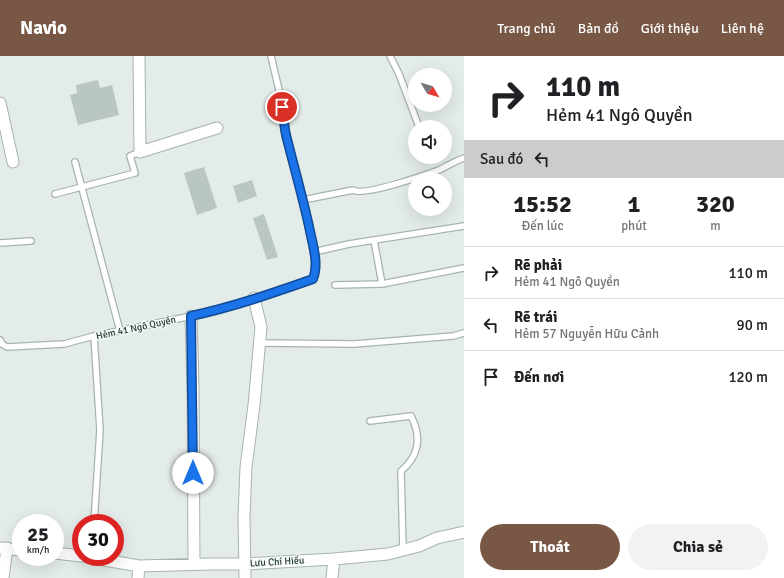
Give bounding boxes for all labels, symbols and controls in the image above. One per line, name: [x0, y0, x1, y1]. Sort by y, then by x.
text: Navio: [20, 16, 67, 40]
text: Trang chủ: [497, 20, 556, 37]
text: Bản đồ: [578, 20, 619, 37]
text: Giới thiệu: [641, 20, 699, 37]
text: Liên hệ: [721, 20, 764, 37]
north arrow: [408, 68, 452, 112]
map controls: [408, 68, 452, 216]
text: 110 m: [546, 70, 620, 104]
icon: right: [480, 72, 532, 124]
pin: [265, 90, 299, 124]
icon: arrive: [271, 96, 293, 118]
text: Hẻm 41 Ngô Quyền: [546, 104, 693, 126]
button: sound: [408, 120, 452, 164]
icon: left: [531, 148, 553, 170]
text: Sau đó: [480, 150, 523, 168]
button: search: [408, 172, 452, 216]
text: 15:52: [513, 189, 572, 219]
text: 1: [628, 189, 640, 219]
text: 320: [696, 189, 735, 219]
text: Đến lúc: [522, 218, 564, 234]
text: phút: [621, 218, 647, 234]
text: m: [710, 218, 721, 234]
text: Rẽ phải: [514, 256, 562, 274]
icon: right: [480, 262, 502, 284]
text: 110 m: [728, 264, 768, 282]
text: Hẻm 41 Ngô Quyền: [514, 274, 620, 290]
text: Rẽ trái: [514, 308, 557, 326]
street label: Hẻm 41 Ngô Quyền: [95, 314, 177, 342]
icon: left: [480, 314, 502, 336]
text: 90 m: [737, 316, 768, 334]
text: Hẻm 57 Nguyễn Hữu Cảnh: [514, 326, 659, 342]
icon: arrive: [480, 366, 502, 388]
text: Đến nơi: [514, 368, 564, 386]
text: 120 m: [728, 368, 768, 386]
position arrow: [172, 452, 214, 494]
speed limit sign: 30: [72, 514, 124, 566]
text: 25: [27, 522, 49, 547]
button: Thoát: [480, 524, 620, 570]
button: Chia sẻ: [628, 524, 768, 570]
text: km/h: [27, 544, 49, 556]
street label: Lưu Chí Hiếu: [249, 555, 305, 569]

